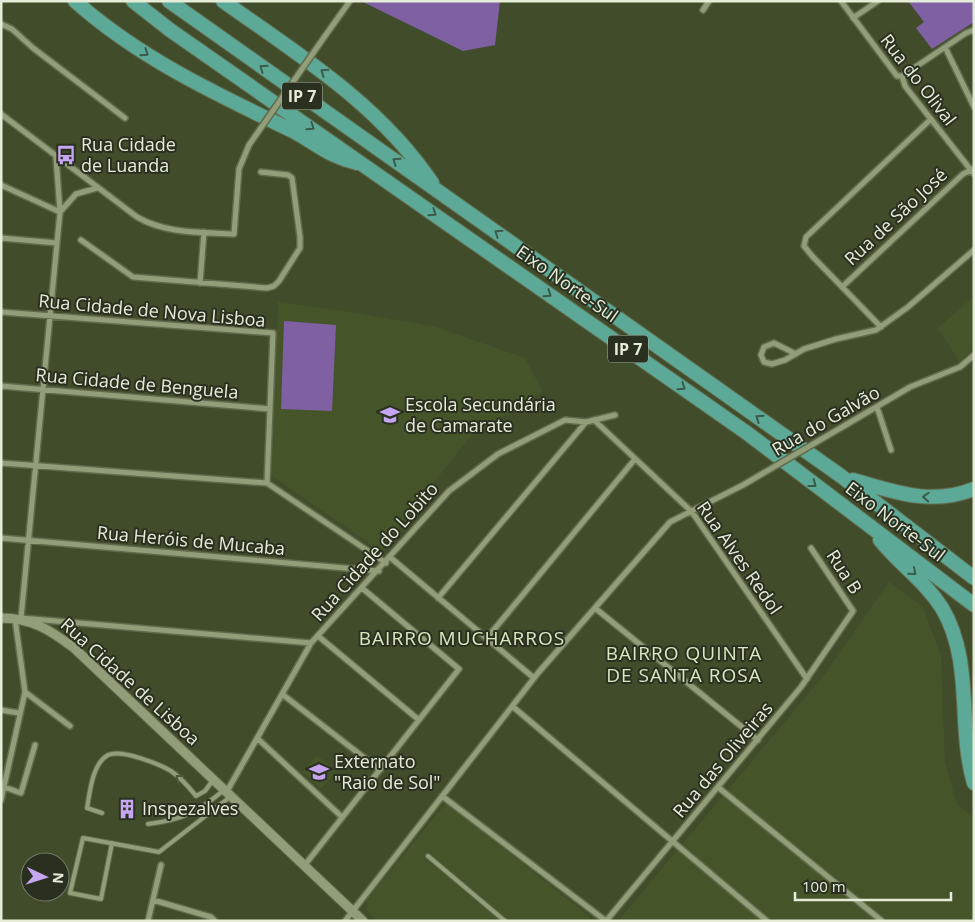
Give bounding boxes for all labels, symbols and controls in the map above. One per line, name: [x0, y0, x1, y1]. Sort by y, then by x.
street label: Rua do Olival: [875, 29, 962, 130]
one-way arrow: [139, 47, 149, 56]
one-way arrow: [259, 65, 269, 74]
one-way arrow: [320, 69, 330, 78]
road number: IP 7: [282, 82, 322, 110]
one-way arrow: [305, 121, 314, 130]
place label: Rua Cidade de Luanda: [81, 132, 176, 177]
bus stop icon: Rua Cidade de Luanda: [55, 144, 77, 166]
one-way arrow: [393, 158, 402, 168]
street label: Rua de São José: [839, 162, 952, 270]
one-way arrow: [428, 207, 437, 216]
one-way arrow: [494, 230, 503, 239]
street label: Eixo Norte-Sul: [512, 239, 623, 327]
street label: Rua Cidade de Nova Lisboa: [38, 288, 267, 332]
one-way arrow: [543, 288, 552, 297]
road number: IP 7: [608, 336, 648, 362]
street label: Rua Cidade de Benguela: [35, 362, 240, 404]
street label: Rua do Galvão: [767, 380, 884, 461]
one-way arrow: [676, 381, 685, 390]
place label: Escola Secundária de Camarate: [405, 392, 556, 437]
school or university icon: Escola Secundária de Camarate: [379, 404, 401, 426]
one-way arrow: [756, 415, 765, 423]
street label: Eixo Norte-Sul: [841, 476, 950, 567]
street label: Rua Cidade do Lobito: [305, 477, 443, 626]
one-way arrow: [808, 478, 817, 487]
one-way arrow: [922, 492, 930, 503]
street label: Rua Alves Redol: [692, 496, 788, 619]
street label: Rua Heróis de Mucaba: [96, 520, 286, 560]
street label: Rua B: [822, 545, 868, 598]
one-way arrow: [907, 567, 916, 576]
street label: Rua Cidade de Lisboa: [56, 612, 205, 750]
district label: BAIRRO MUCHARROS: [359, 625, 565, 651]
district label: BAIRRO QUINTA DE SANTA ROSA: [606, 640, 762, 688]
street label: Rua das Oliveiras: [667, 697, 778, 822]
place label: Externato "Raio de Sol": [334, 749, 441, 794]
school or university icon: Externato "Raio de Sol": [308, 761, 330, 783]
one-way arrow: [176, 775, 185, 783]
place label: Inspezalves: [142, 796, 238, 820]
building icon: Inspezalves: [116, 798, 138, 820]
north arrow: [20, 852, 70, 902]
scale bar: [795, 870, 951, 902]
text: N: [49, 872, 68, 884]
text: 100 m: [802, 876, 846, 896]

